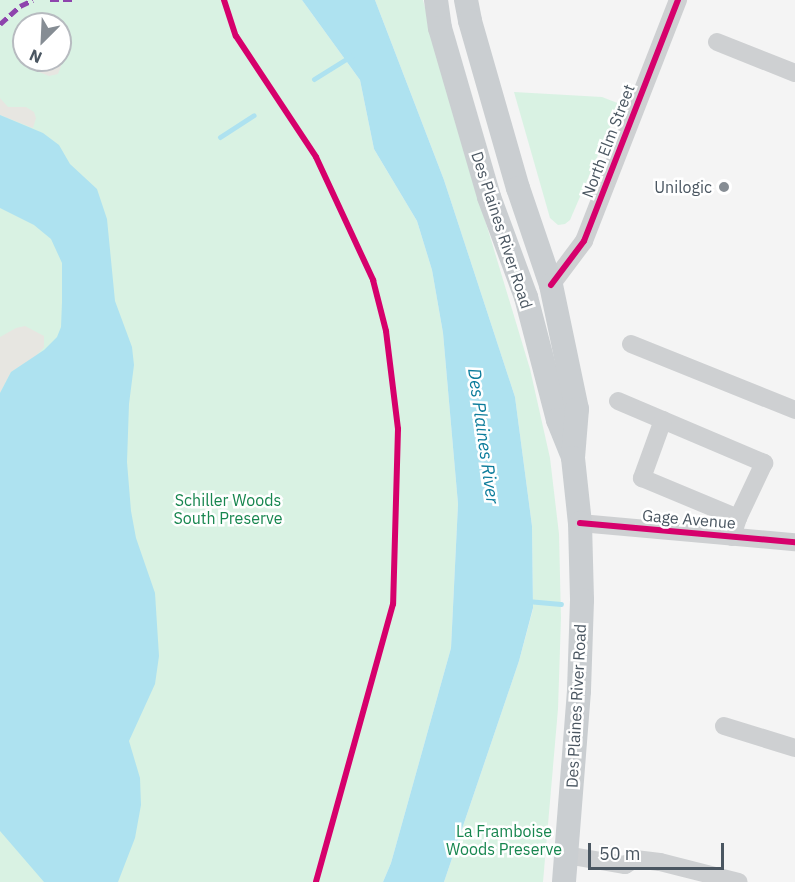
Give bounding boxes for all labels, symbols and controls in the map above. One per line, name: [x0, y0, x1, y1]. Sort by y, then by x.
north arrow: [12, 12, 72, 72]
text: N: [26, 45, 45, 68]
street label: North Elm Street: [578, 82, 638, 200]
street label: Des Plaines River Road: [467, 149, 537, 311]
place label: Unilogic: [654, 177, 712, 197]
marker: Unilogic: [717, 180, 731, 194]
water label: Des Plaines River: [463, 367, 503, 505]
park label: Schiller Woods South Preserve: [173, 490, 283, 528]
street label: Gage Avenue: [641, 505, 737, 533]
street label: Des Plaines River Road: [562, 623, 590, 789]
park label: La Framboise Woods Preserve: [446, 821, 562, 859]
scale bar: [591, 831, 728, 869]
text: 50 m: [599, 842, 641, 865]

